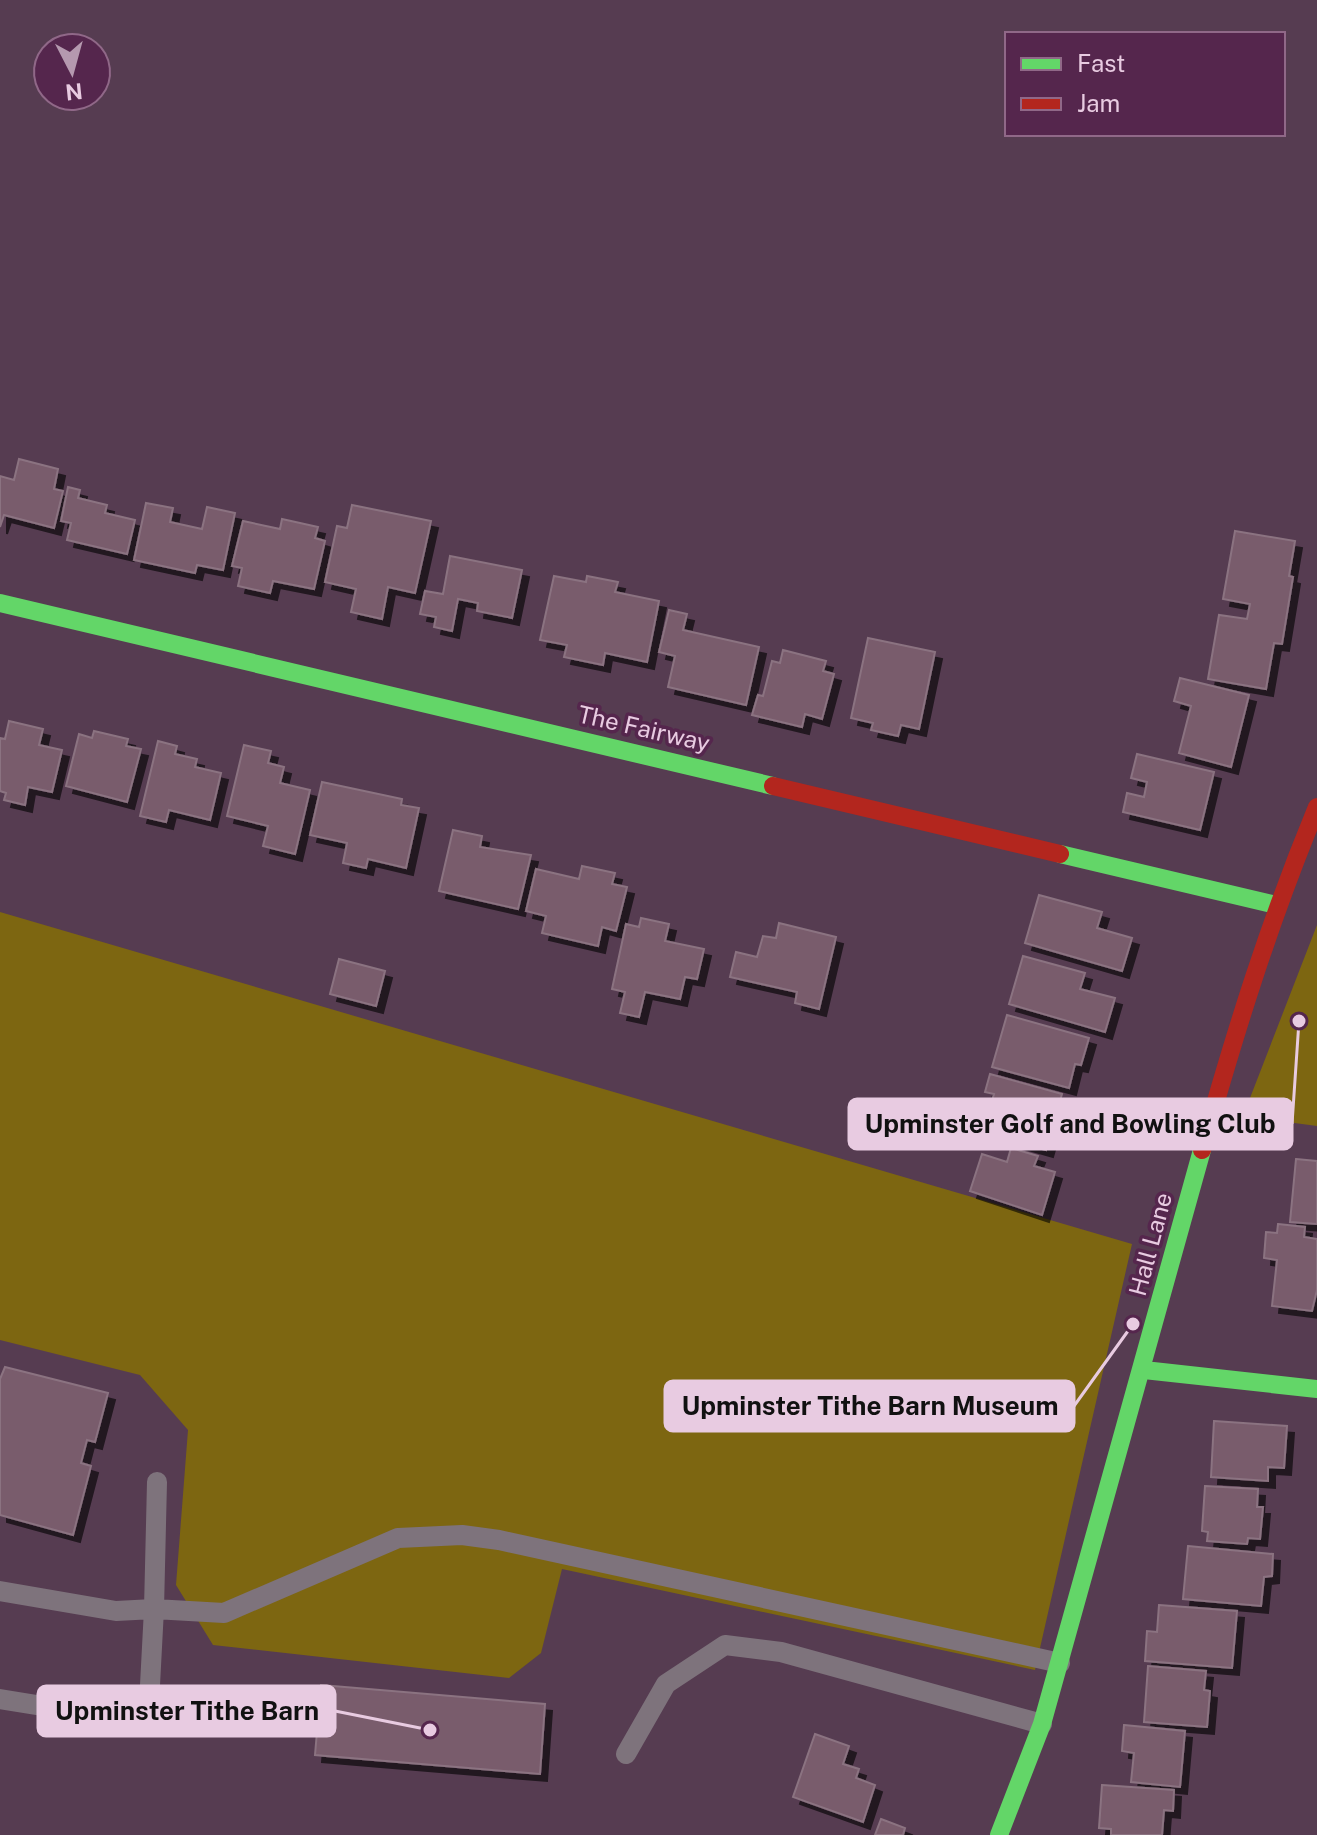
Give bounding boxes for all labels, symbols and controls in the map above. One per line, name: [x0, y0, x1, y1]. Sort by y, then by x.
north arrow: [32, 32, 112, 112]
legend: [1005, 32, 1285, 136]
text: Fast: [1077, 49, 1125, 77]
text: N: [64, 78, 84, 106]
text: Jam: [1077, 89, 1120, 117]
street label: The Fairway: [575, 699, 713, 757]
callout: Upminster Golf and Bowling Club: [849, 1099, 1292, 1149]
text: Upminster Golf and Bowling Club: [864, 1108, 1276, 1139]
street label: Hall Lane: [1123, 1189, 1177, 1299]
callout: Upminster Tithe Barn Museum: [665, 1381, 1074, 1431]
text: Upminster Tithe Barn Museum: [681, 1390, 1059, 1421]
callout: Upminster Tithe Barn: [38, 1686, 335, 1736]
text: Upminster Tithe Barn: [55, 1695, 319, 1726]

